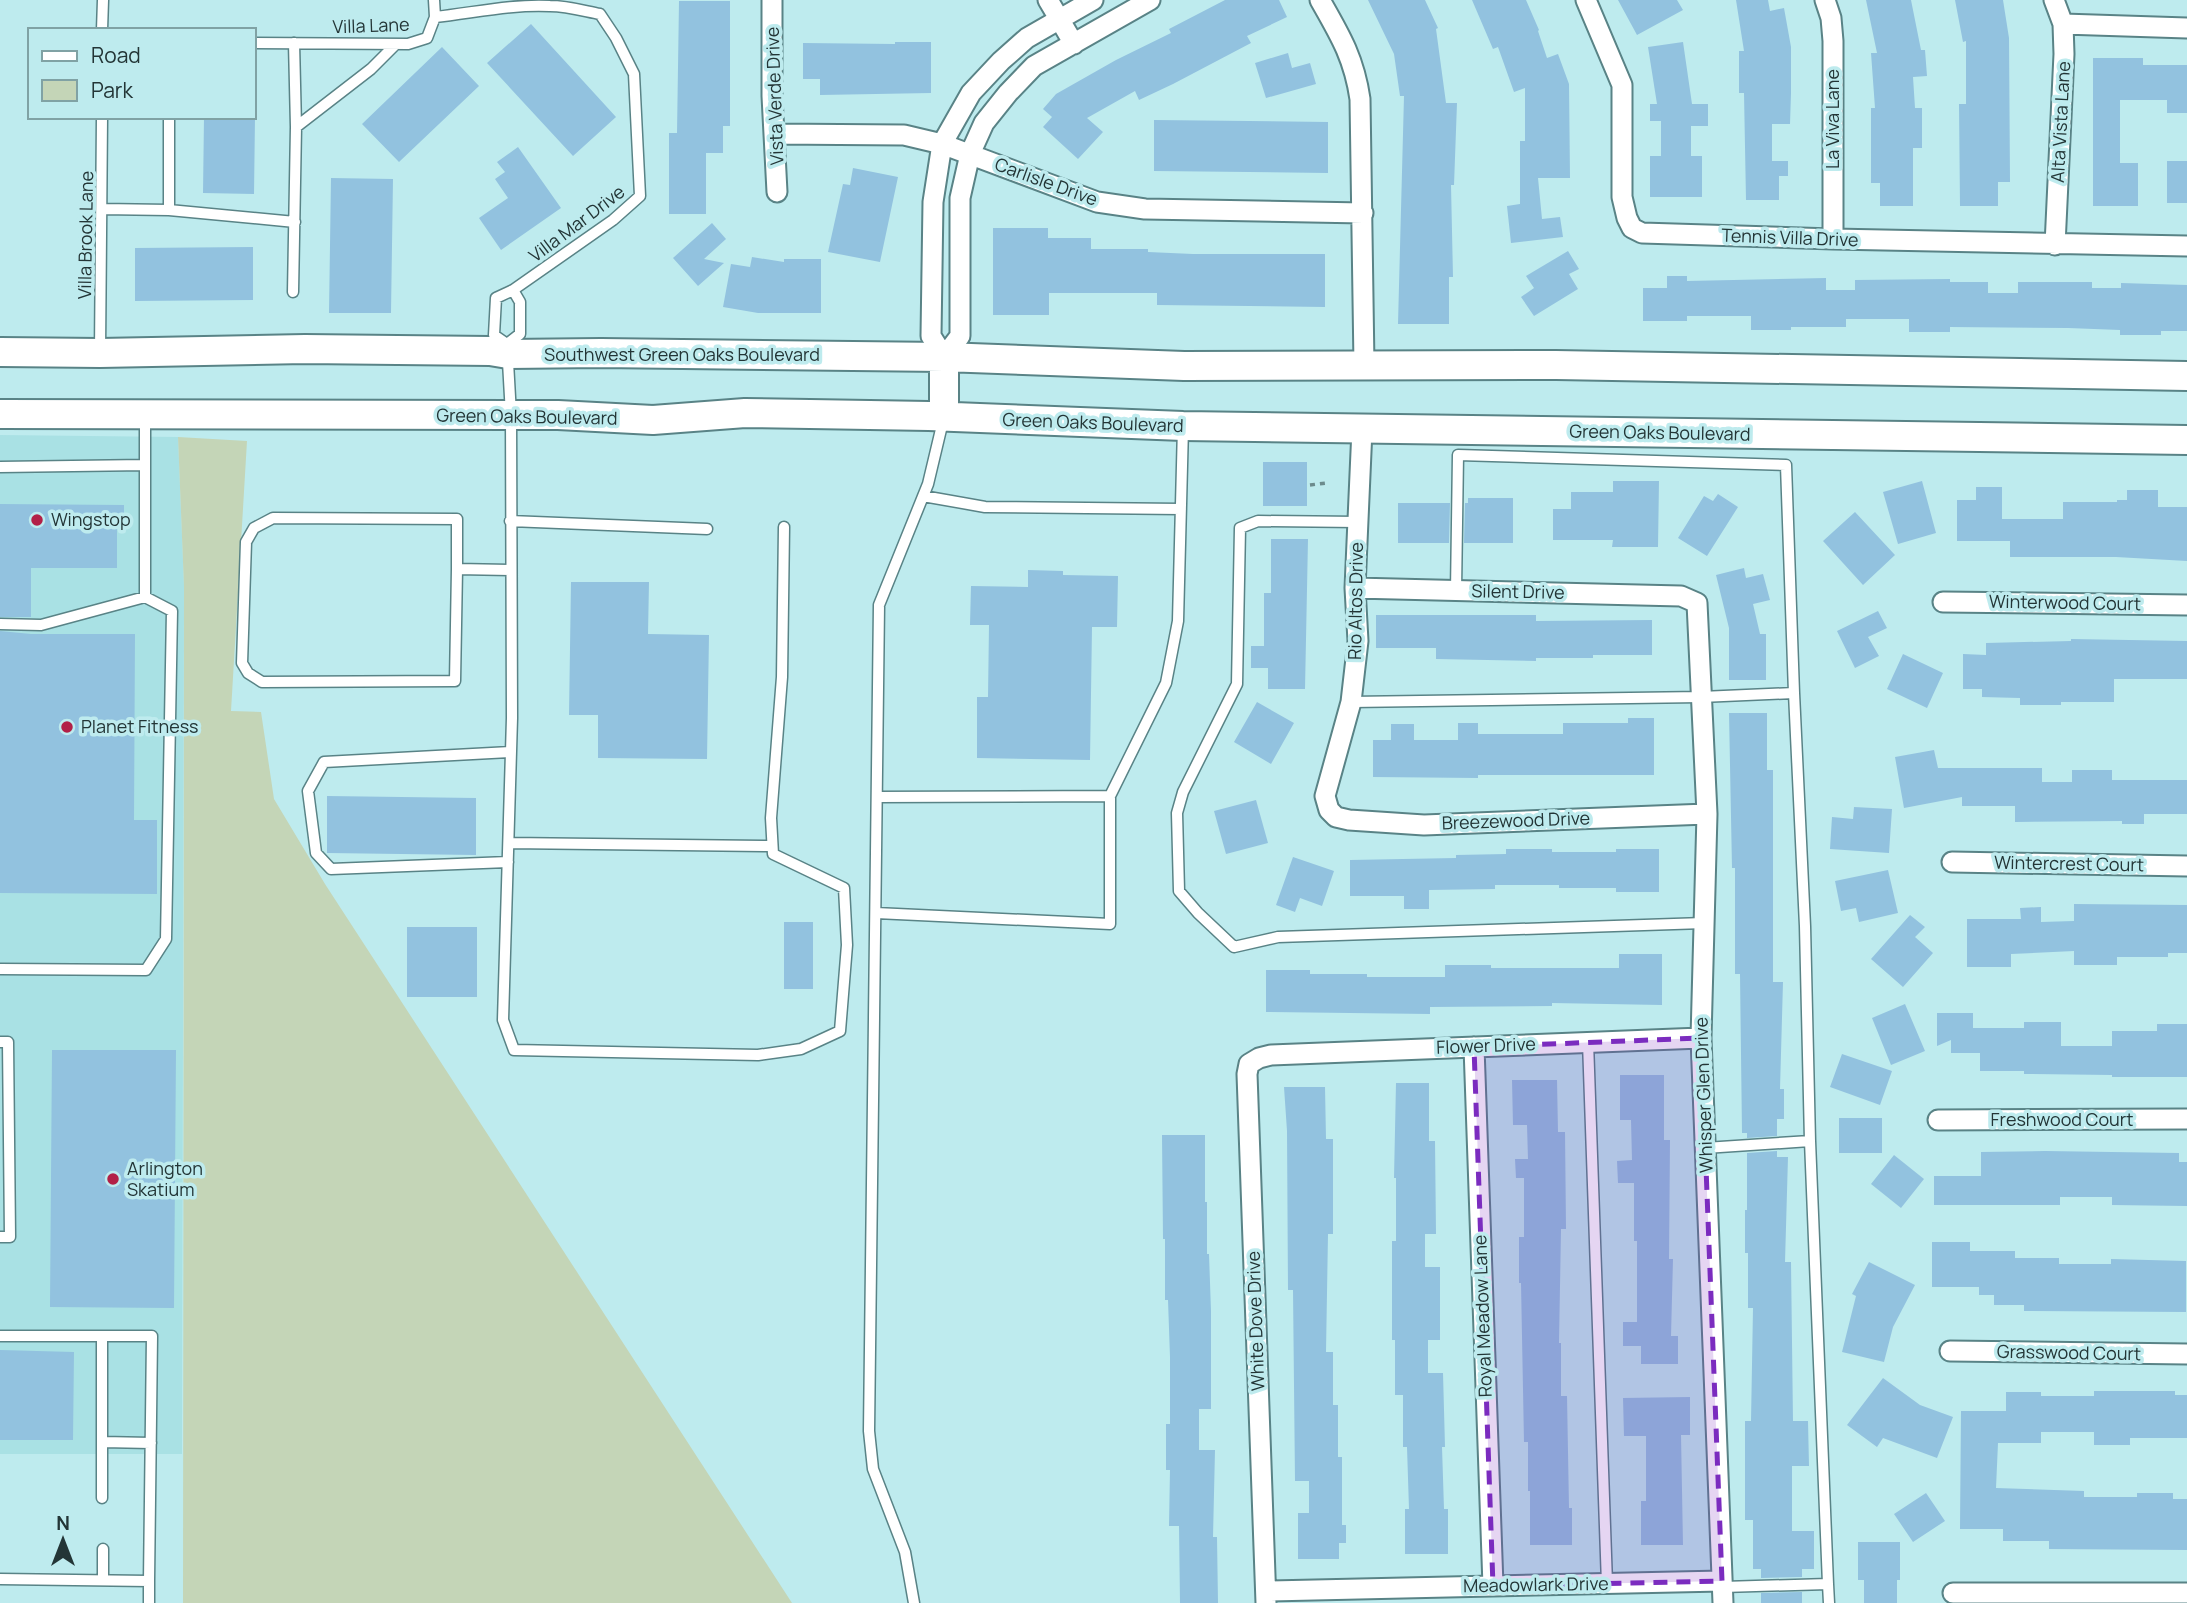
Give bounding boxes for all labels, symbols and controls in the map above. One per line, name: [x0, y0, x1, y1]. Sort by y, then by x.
street label: Villa Lane: [332, 12, 410, 38]
street label: Vista Verde Drive: [760, 26, 788, 166]
legend: [28, 28, 256, 119]
text: Road: [91, 41, 141, 69]
street label: Alta Vista Lane: [2045, 61, 2075, 183]
street label: La Viva Lane: [1820, 69, 1844, 169]
text: Park: [91, 76, 133, 104]
street label: Carlisle Drive: [992, 151, 1101, 211]
street label: Villa Brook Lane: [72, 171, 98, 299]
street label: Villa Mar Drive: [524, 179, 629, 267]
street label: Tennis Villa Drive: [1721, 223, 1859, 251]
street label: Southwest Green Oaks Boulevard: [544, 342, 820, 366]
street label: Green Oaks Boulevard: [436, 402, 618, 430]
street label: Green Oaks Boulevard: [1002, 407, 1184, 437]
street label: Green Oaks Boulevard: [1569, 418, 1751, 446]
place label: Wingstop: [51, 507, 131, 531]
marker: Wingstop: [29, 512, 45, 528]
street label: Rio Altos Drive: [1342, 542, 1368, 660]
street label: Silent Drive: [1471, 578, 1565, 604]
street label: Winterwood Court: [1989, 589, 2141, 615]
place label: Planet Fitness: [81, 714, 199, 738]
marker: Planet Fitness: [59, 719, 75, 735]
street label: Breezewood Drive: [1441, 805, 1591, 835]
street label: Wintercrest Court: [1994, 850, 2144, 876]
street label: Whisper Glen Drive: [1688, 1017, 1718, 1173]
street label: Flower Drive: [1436, 1031, 1536, 1059]
street label: Freshwood Court: [1991, 1107, 2133, 1131]
place label: Arlington Skatium: [127, 1156, 203, 1201]
marker: Arlington Skatium: [105, 1171, 121, 1187]
street label: Royal Meadow Lane: [1467, 1234, 1497, 1398]
street label: White Dove Drive: [1241, 1251, 1269, 1391]
street label: Grasswood Court: [1997, 1339, 2141, 1365]
north arrow: [28, 1505, 98, 1575]
text: N: [56, 1510, 70, 1536]
street label: Meadowlark Drive: [1463, 1571, 1609, 1597]

